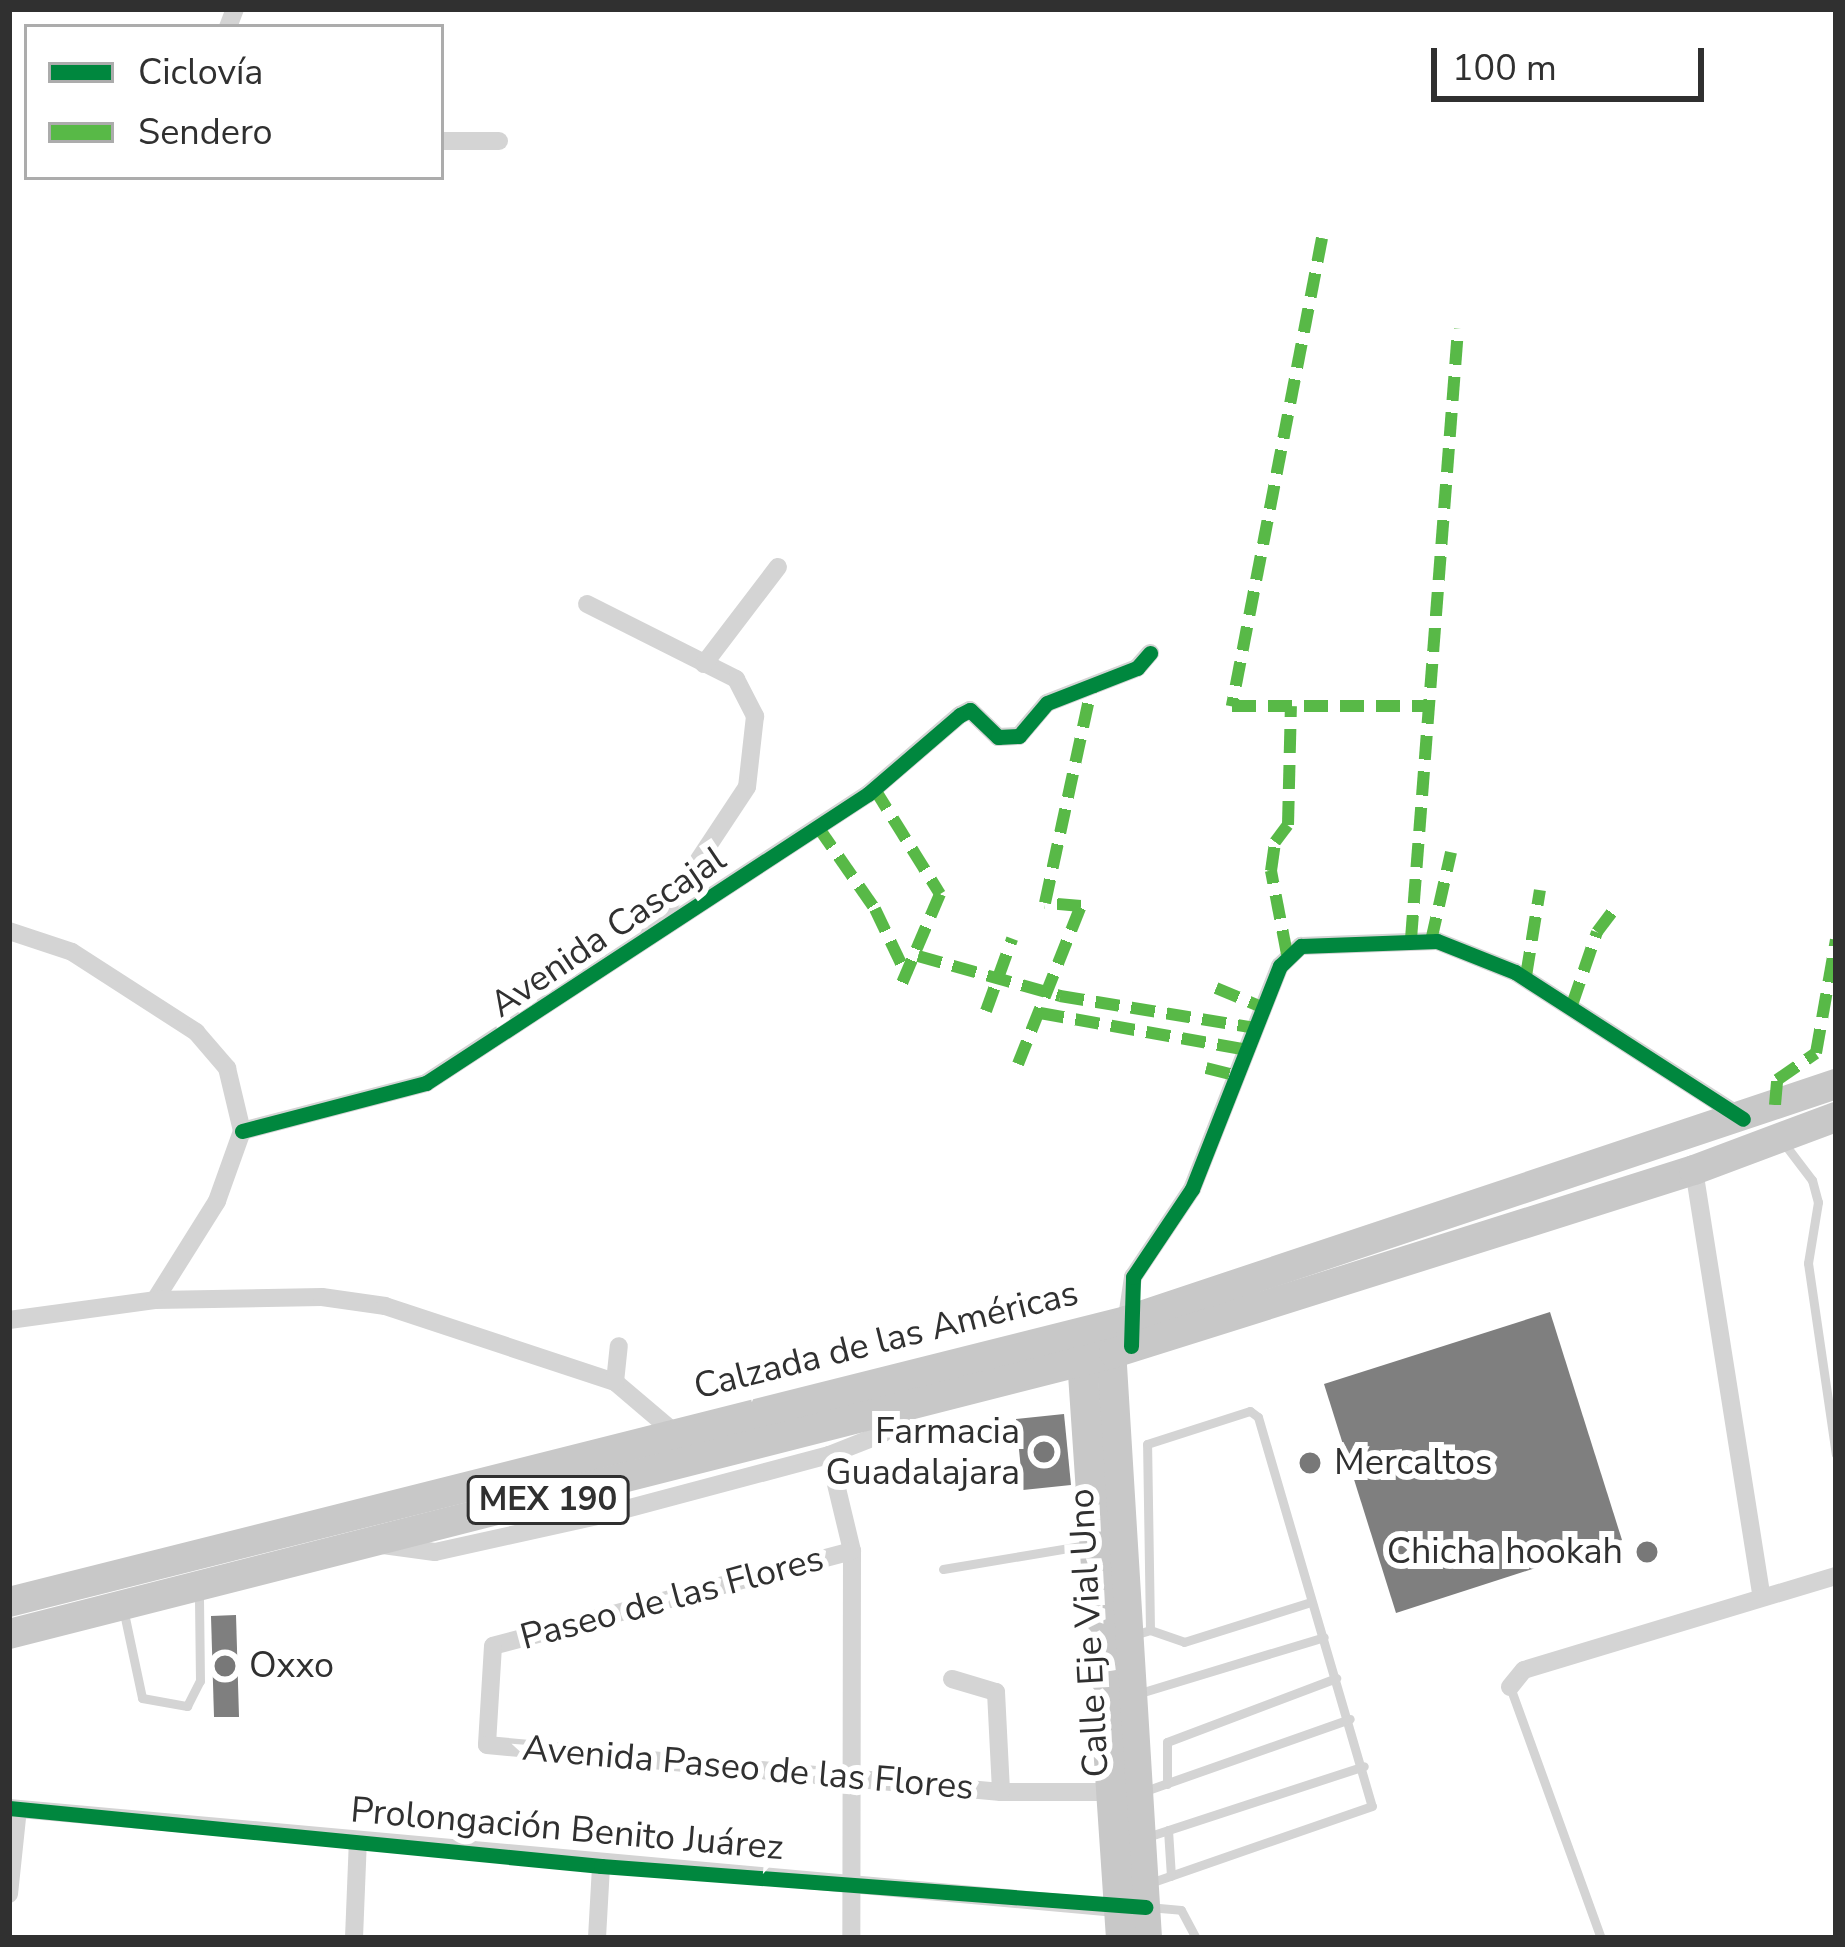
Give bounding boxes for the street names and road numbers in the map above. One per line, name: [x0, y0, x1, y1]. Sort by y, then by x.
street label: Avenida Cascajal: [482, 837, 734, 1027]
street label: Calzada de las Américas: [689, 1271, 1083, 1409]
road number: MEX 190: [464, 1473, 632, 1527]
street label: Calle Eje Vial Uno: [1060, 1488, 1118, 1778]
street label: Paseo de las Flores: [516, 1537, 828, 1659]
street label: Avenida Paseo de las Flores: [521, 1727, 975, 1809]
street label: Prolongación Benito Juárez: [349, 1789, 785, 1869]

